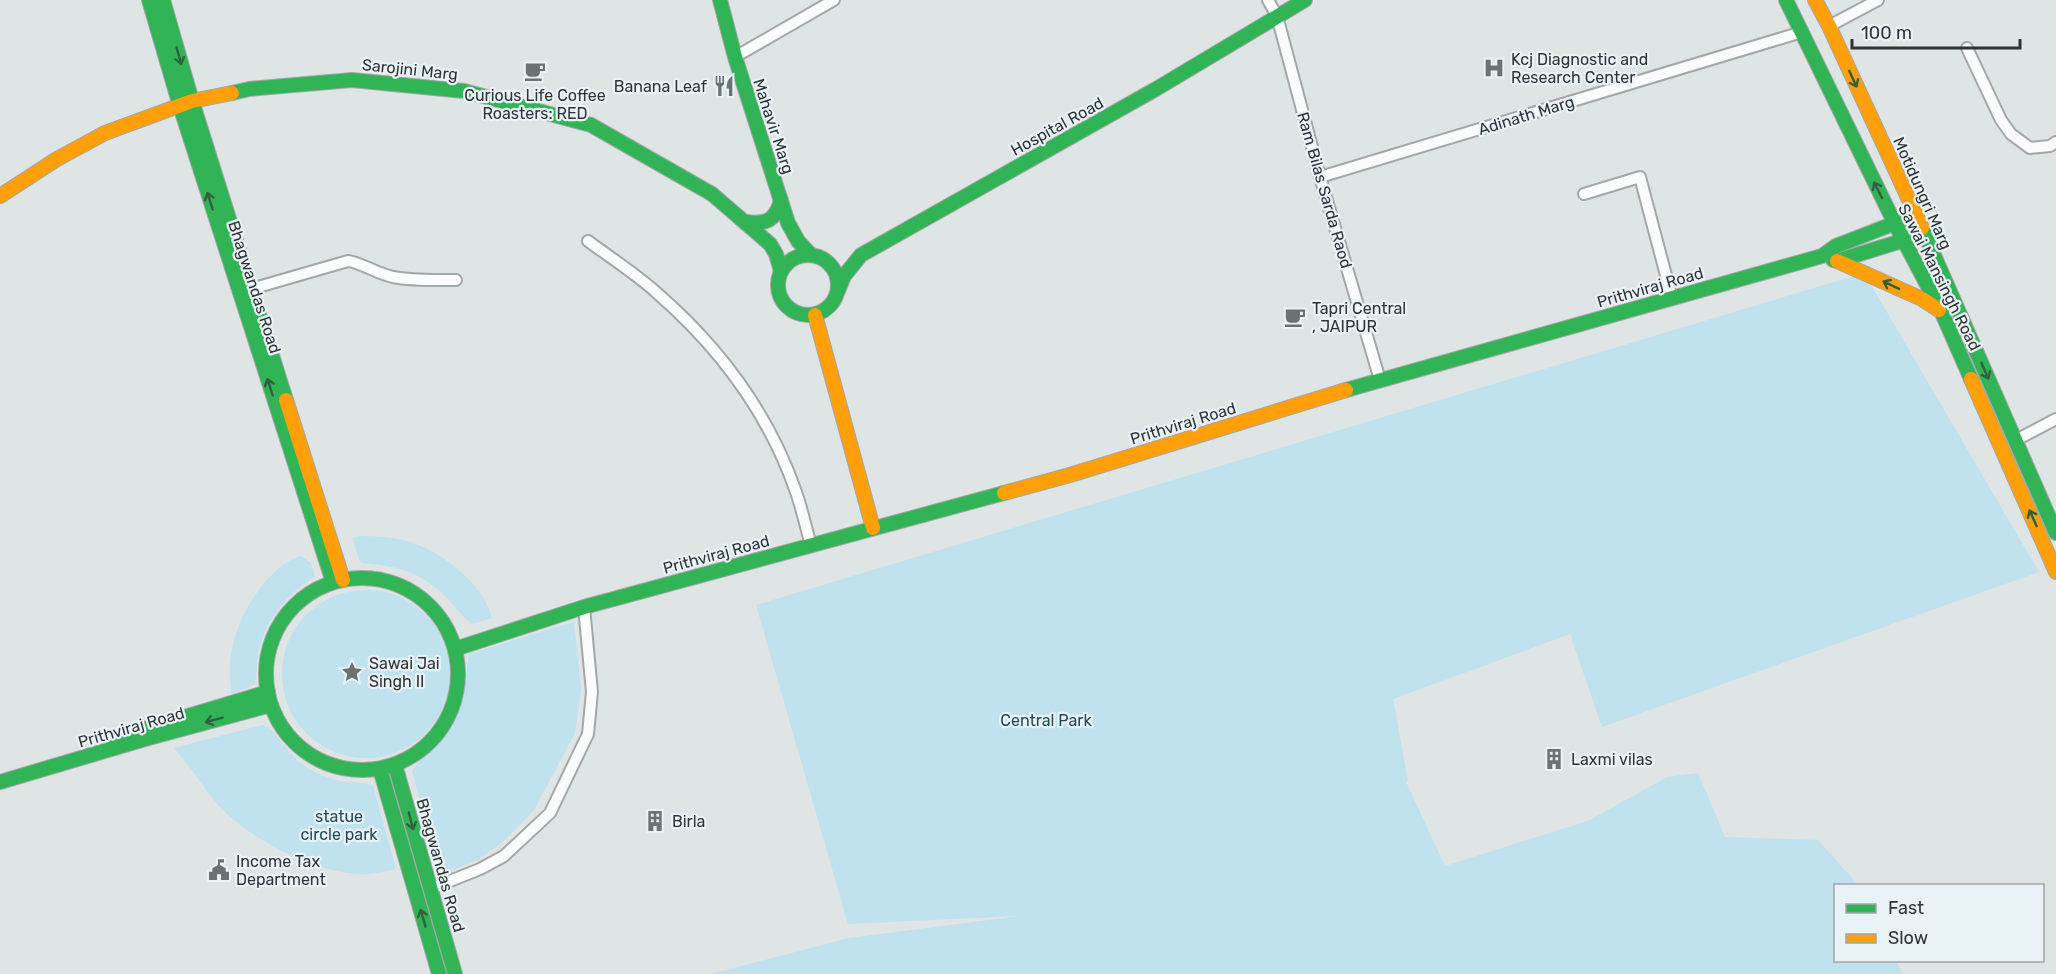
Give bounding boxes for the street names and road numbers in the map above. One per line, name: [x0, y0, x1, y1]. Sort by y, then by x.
street label: Sarojini Marg: [361, 55, 459, 84]
street label: Mahavir Marg: [749, 76, 798, 176]
street label: Adinath Marg: [1476, 92, 1576, 139]
street label: Hospital Road: [1008, 93, 1107, 160]
street label: Ram Bilas Sarda Raod: [1293, 110, 1356, 271]
street label: Motidungri Marg: [1889, 134, 1956, 252]
street label: Sawai Mansingh Road: [1894, 201, 1985, 354]
street label: Bhagwandas Road: [224, 218, 285, 356]
street label: Prithviraj Road: [1595, 263, 1705, 312]
street label: Prithviraj Road: [1128, 398, 1238, 449]
street label: Prithviraj Road: [661, 531, 772, 578]
street label: Prithviraj Road: [76, 703, 186, 752]
street label: Bhagwandas Road: [412, 796, 469, 934]

